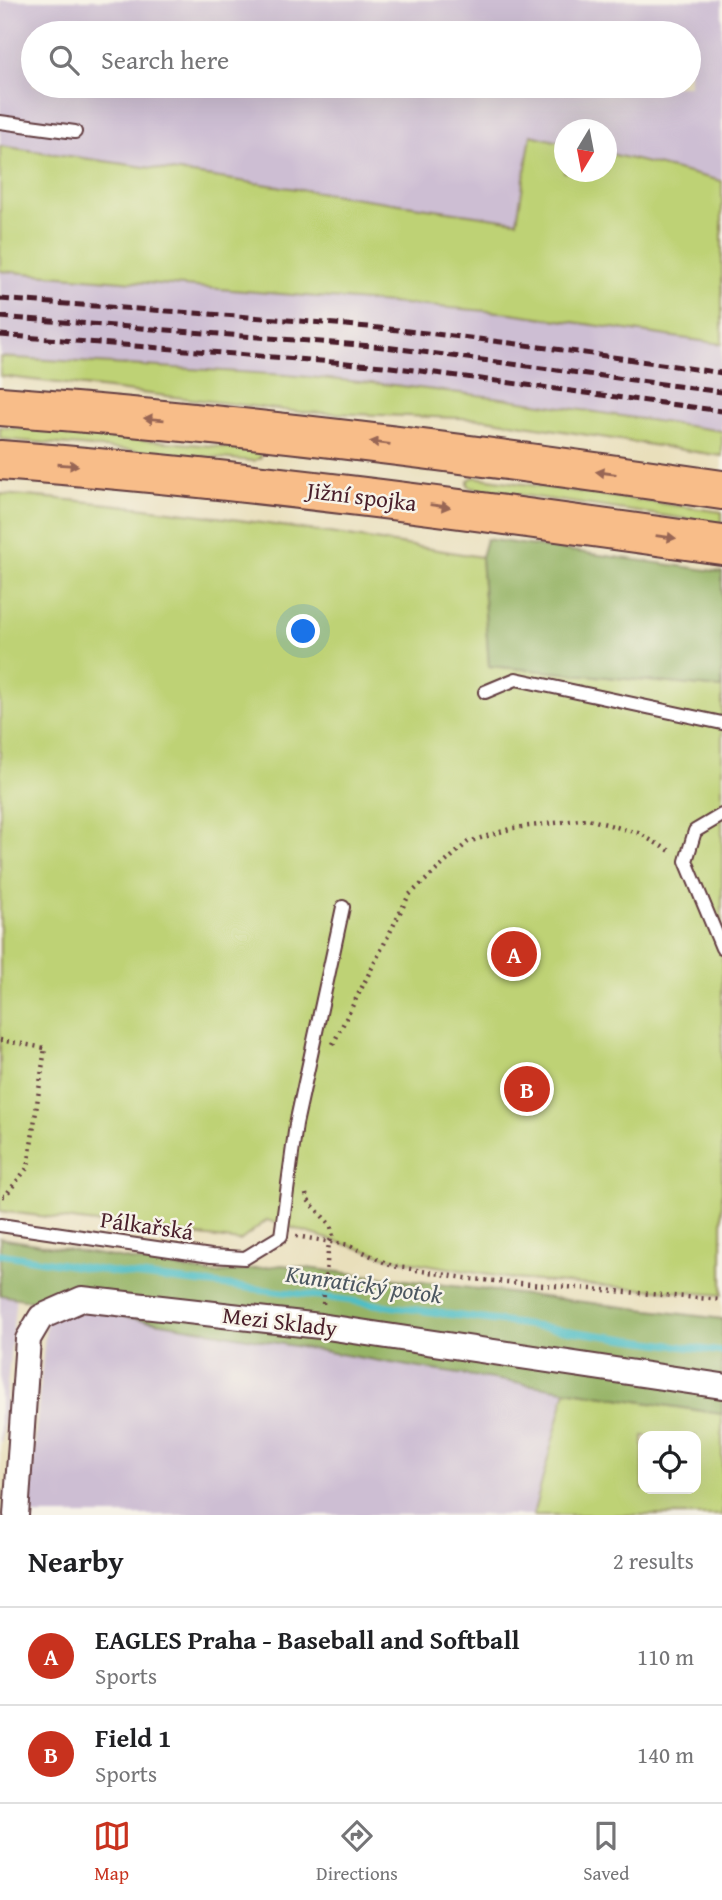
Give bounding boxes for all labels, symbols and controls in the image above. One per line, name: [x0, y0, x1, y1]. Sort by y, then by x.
search box: [21, 21, 701, 98]
text: Search here: [101, 40, 229, 79]
icon: search: [45, 41, 83, 79]
north arrow: [554, 119, 617, 182]
one-way arrow: [143, 413, 165, 424]
one-way arrow: [369, 437, 391, 448]
one-way arrow: [57, 460, 79, 471]
one-way arrow: [595, 467, 617, 478]
street label: Jižní spojka: [302, 473, 419, 519]
one-way arrow: [429, 501, 451, 512]
one-way arrow: [655, 532, 677, 543]
your location: [286, 614, 320, 648]
pin: A: [491, 928, 537, 980]
pin: B: [504, 1063, 550, 1115]
street label: Pálkařská: [98, 1202, 196, 1248]
water label: Kunratický potok: [283, 1256, 445, 1312]
street label: Mezi Sklady: [221, 1298, 340, 1344]
map controls: [638, 1431, 701, 1494]
button: locate: [638, 1431, 701, 1494]
text: Nearby: [28, 1539, 124, 1583]
text: 2 results: [613, 1544, 694, 1577]
text: EAGLES Praha - Baseball and Softball: [95, 1620, 520, 1659]
text: A: [44, 1640, 58, 1673]
text: 110 m: [637, 1640, 694, 1673]
text: Sports: [95, 1659, 157, 1692]
text: Field 1: [95, 1718, 171, 1757]
text: B: [44, 1738, 58, 1771]
text: 140 m: [637, 1738, 694, 1771]
text: Sports: [95, 1757, 157, 1790]
tab: Map: [93, 1817, 131, 1887]
tab: Directions: [316, 1817, 398, 1887]
tab: Saved: [583, 1817, 629, 1887]

